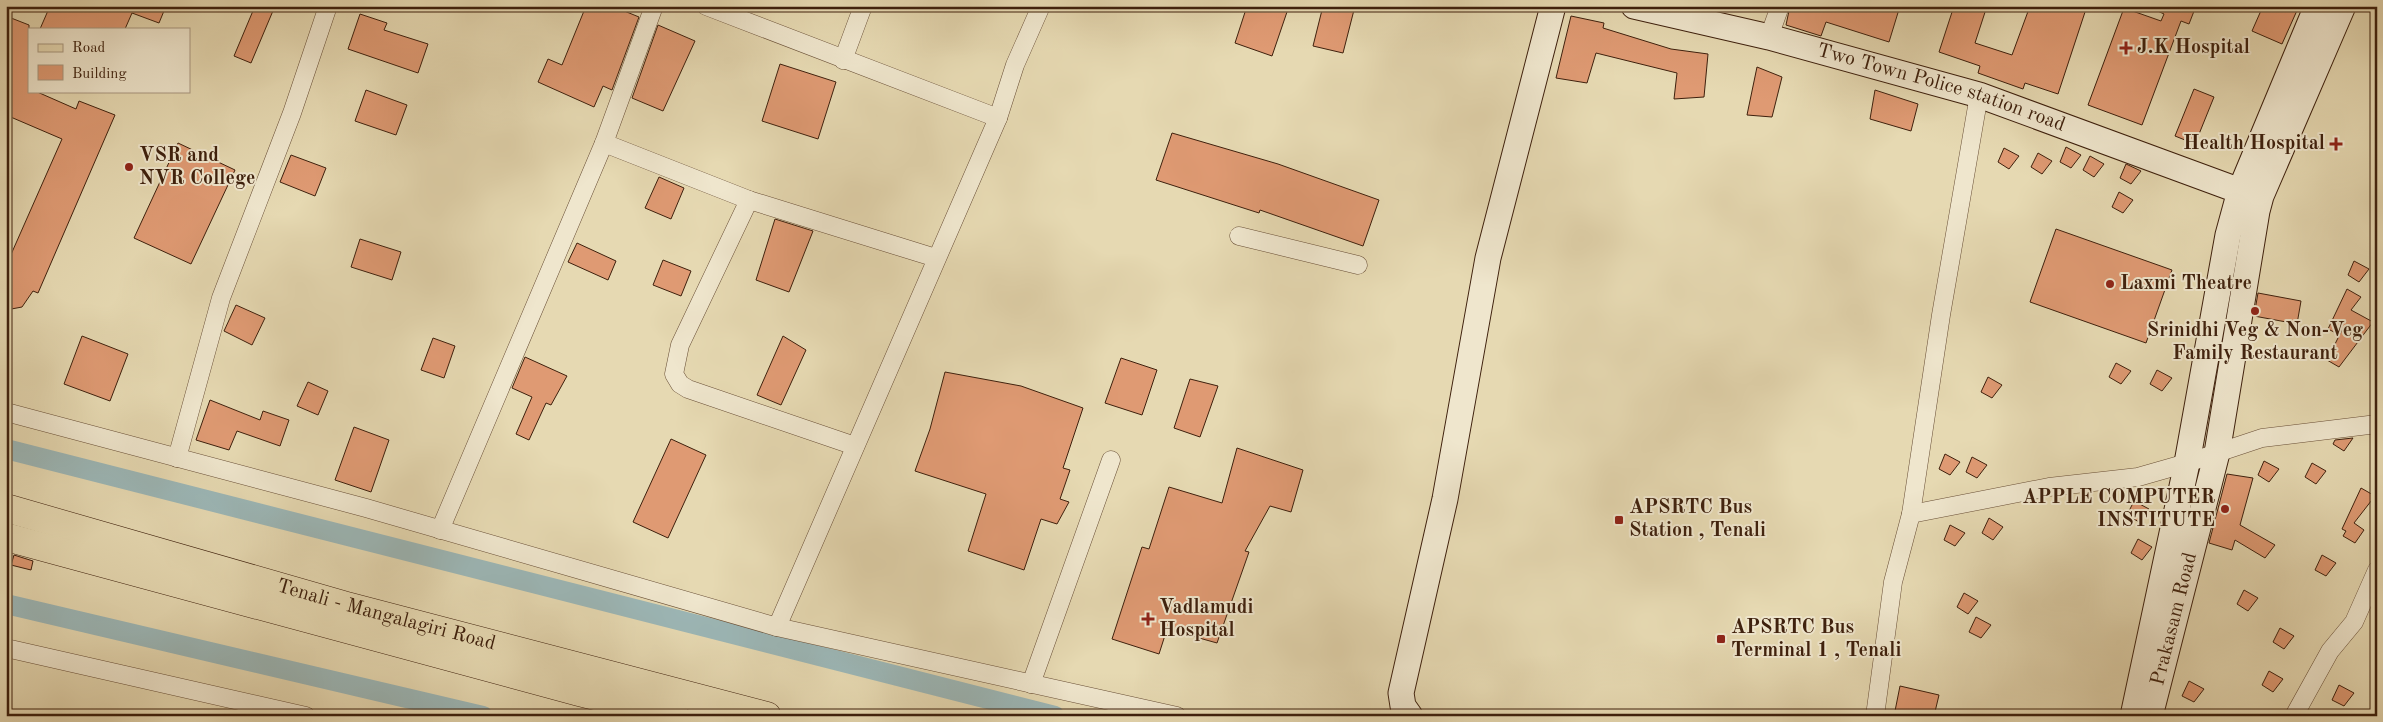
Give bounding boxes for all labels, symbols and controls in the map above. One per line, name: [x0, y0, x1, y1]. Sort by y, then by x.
legend: [28, 28, 190, 92]
place label: J.K Hospital: [2137, 38, 2250, 58]
text: Road: [72, 41, 106, 56]
street label: Two Town Police station road: [1815, 41, 2068, 136]
marker: J.K Hospital: [2119, 41, 2133, 55]
text: Building: [72, 67, 127, 82]
place label: Health Hospital: [2183, 134, 2325, 154]
marker: Health Hospital: [2329, 137, 2343, 151]
place label: VSR and NVR College: [139, 146, 255, 189]
marker: VSR and NVR College: [123, 161, 135, 173]
place label: Laxmi Theatre: [2120, 274, 2252, 294]
marker: Laxmi Theatre: [2104, 278, 2116, 290]
marker: Srinidhi Veg & Non-Veg Family Restaurant: [2249, 305, 2261, 317]
place label: Srinidhi Veg & Non-Veg Family Restaurant: [2147, 321, 2363, 364]
place label: APPLE COMPUTER INSTITUTE: [2022, 488, 2215, 531]
place label: APSRTC Bus Station , Tenali: [1629, 498, 1766, 541]
marker: APPLE COMPUTER INSTITUTE: [2219, 503, 2231, 515]
marker: APSRTC Bus Station , Tenali: [1613, 514, 1625, 526]
street label: Prakasam Road: [2148, 550, 2201, 688]
street label: Tenali - Mangalagiri Road: [274, 576, 498, 654]
place label: Vadlamudi Hospital: [1159, 598, 1254, 641]
marker: Vadlamudi Hospital: [1141, 612, 1155, 626]
place label: APSRTC Bus Terminal 1 , Tenali: [1731, 618, 1901, 661]
marker: APSRTC Bus Terminal 1 , Tenali: [1715, 633, 1727, 645]

